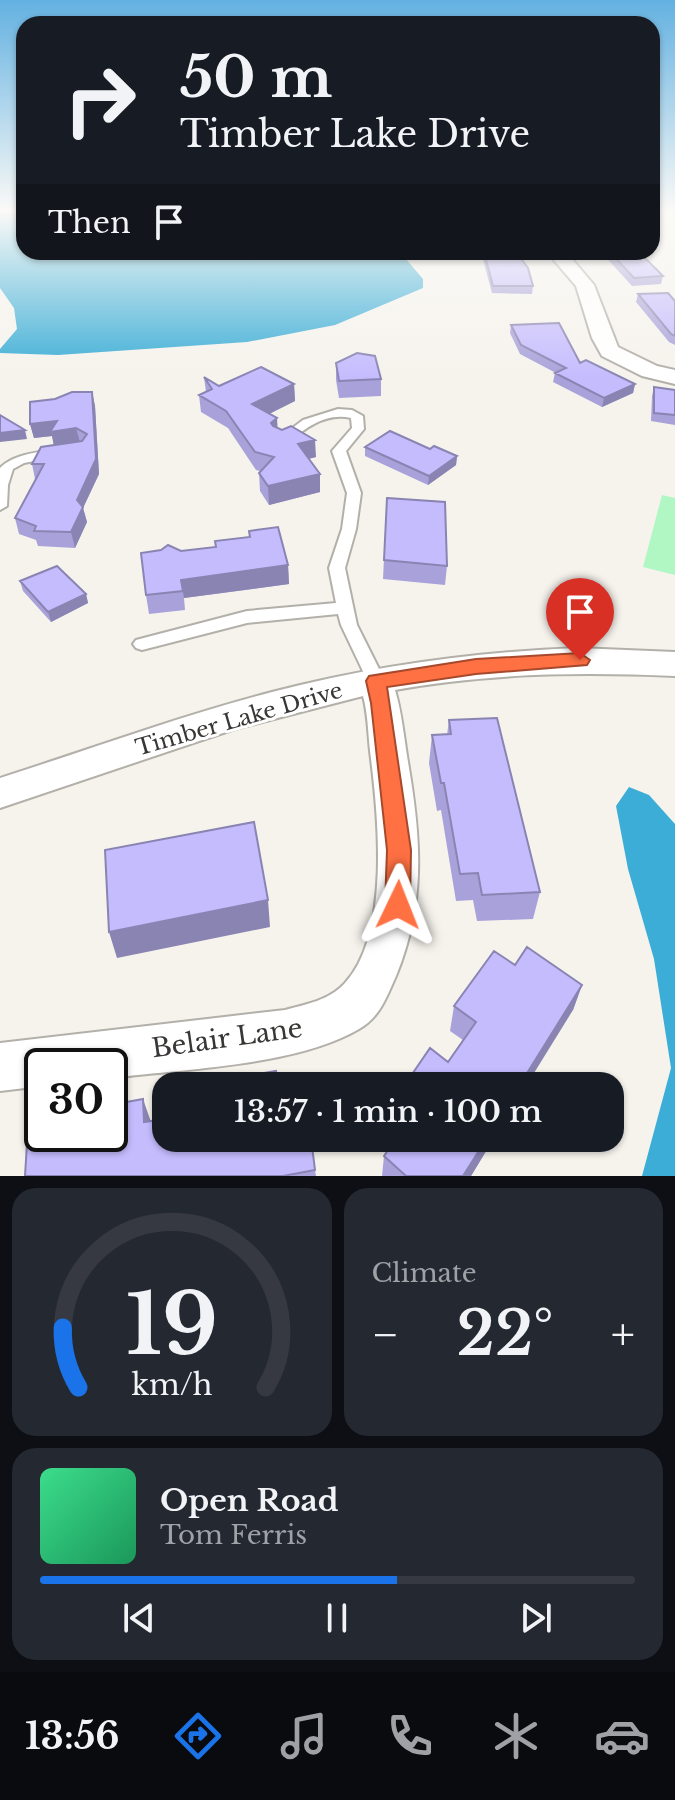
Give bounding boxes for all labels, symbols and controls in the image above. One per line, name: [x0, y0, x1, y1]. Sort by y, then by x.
text: 50 m: [180, 43, 332, 112]
icon: right: [48, 48, 152, 152]
text: Timber Lake Drive: [180, 112, 530, 157]
icon: arrive: [147, 200, 191, 244]
text: Then: [48, 204, 131, 241]
pin: [546, 578, 614, 660]
icon: arrive: [558, 590, 602, 634]
street label: Timber Lake Drive: [132, 677, 346, 761]
position arrow: [356, 863, 440, 947]
street label: Belair Lane: [150, 1012, 304, 1064]
speed limit sign: 30: [24, 1048, 128, 1152]
text: 13:57 · 1 min · 100 m: [234, 1093, 542, 1130]
text: Climate: [372, 1257, 477, 1289]
text: 19: [126, 1273, 218, 1376]
text: 22°: [457, 1297, 554, 1371]
text: −: [372, 1307, 399, 1362]
text: +: [611, 1307, 635, 1362]
text: km/h: [131, 1367, 212, 1403]
text: Open Road: [160, 1482, 339, 1519]
text: Tom Ferris: [160, 1519, 307, 1551]
icon: previous: [117, 1596, 161, 1640]
icon: pause: [315, 1596, 359, 1640]
icon: next: [514, 1596, 558, 1640]
icon: directions: [170, 1708, 226, 1764]
icon: music: [276, 1708, 332, 1764]
icon: phone: [382, 1708, 438, 1764]
icon: climate: [488, 1708, 544, 1764]
icon: car: [594, 1708, 650, 1764]
text: 13:56: [25, 1714, 120, 1759]

